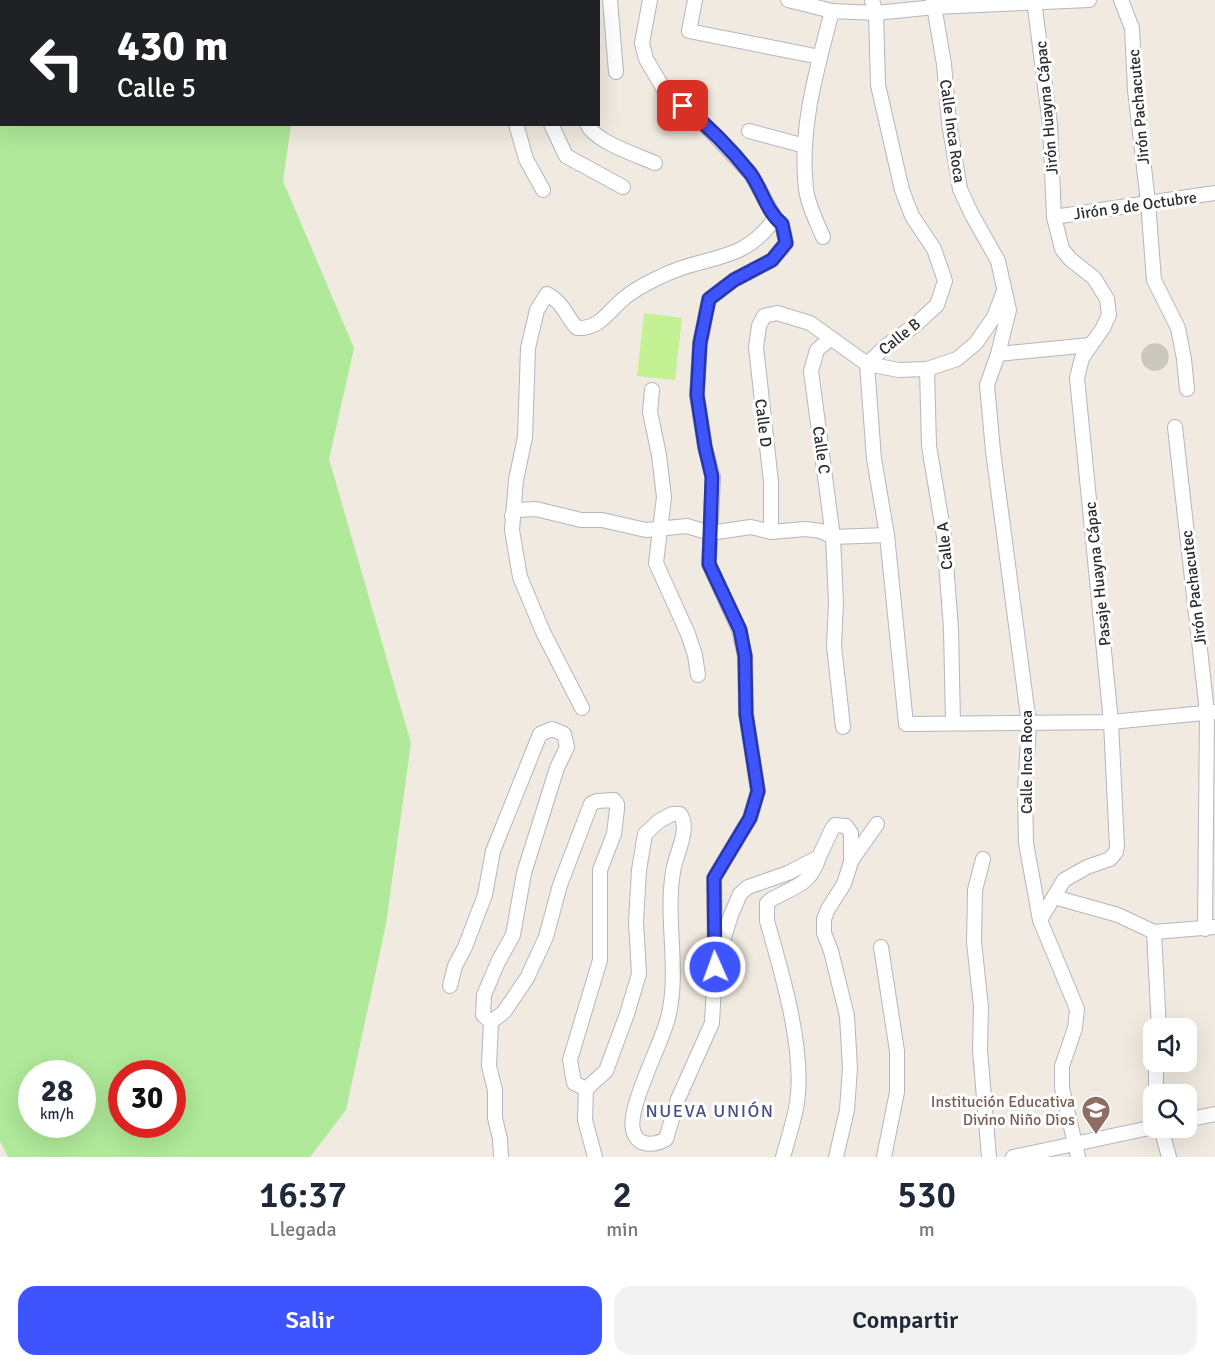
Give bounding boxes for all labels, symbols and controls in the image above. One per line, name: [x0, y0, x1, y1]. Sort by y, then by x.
text: 430 m: [117, 21, 228, 72]
icon: left: [18, 24, 96, 102]
street label: Jirón Huayna Cápac: [1031, 40, 1063, 176]
street label: Jirón Pachacutec: [1124, 48, 1154, 166]
text: Calle 5: [117, 72, 196, 105]
street label: Calle Inca Roca: [935, 78, 969, 184]
pin: [657, 80, 708, 131]
icon: arrive: [666, 89, 699, 122]
street label: Jirón 9 de Octubre: [1072, 187, 1198, 225]
street label: Calle B: [875, 314, 925, 360]
street label: Calle D: [750, 398, 776, 448]
street label: Calle C: [808, 425, 834, 476]
street label: Pasaje Huayna Cápac: [1080, 501, 1116, 647]
street label: Calle A: [933, 521, 957, 571]
street label: Jirón Pachacutec: [1177, 529, 1211, 647]
street label: Calle Inca Roca: [1017, 710, 1037, 814]
position arrow: [683, 935, 747, 999]
map controls: [1143, 1018, 1197, 1138]
button: sound: [1143, 1018, 1197, 1072]
speed limit sign: 30: [108, 1060, 186, 1138]
text: 28: [41, 1073, 73, 1110]
button: search: [1143, 1084, 1197, 1138]
place label: Institución Educativa Divino Niño Dios: [931, 1092, 1075, 1130]
school or university icon: Institución Educativa Divino Niño Dios: [1080, 1094, 1112, 1136]
district label: NUEVA UNIÓN: [646, 1100, 775, 1122]
text: km/h: [40, 1105, 74, 1123]
text: 16:37: [259, 1173, 347, 1218]
text: 2: [613, 1173, 632, 1218]
text: 530: [898, 1173, 956, 1218]
text: Llegada: [269, 1217, 337, 1242]
text: min: [606, 1217, 638, 1242]
text: m: [919, 1217, 935, 1242]
button: Salir: [18, 1286, 602, 1355]
button: Compartir: [614, 1286, 1197, 1355]

